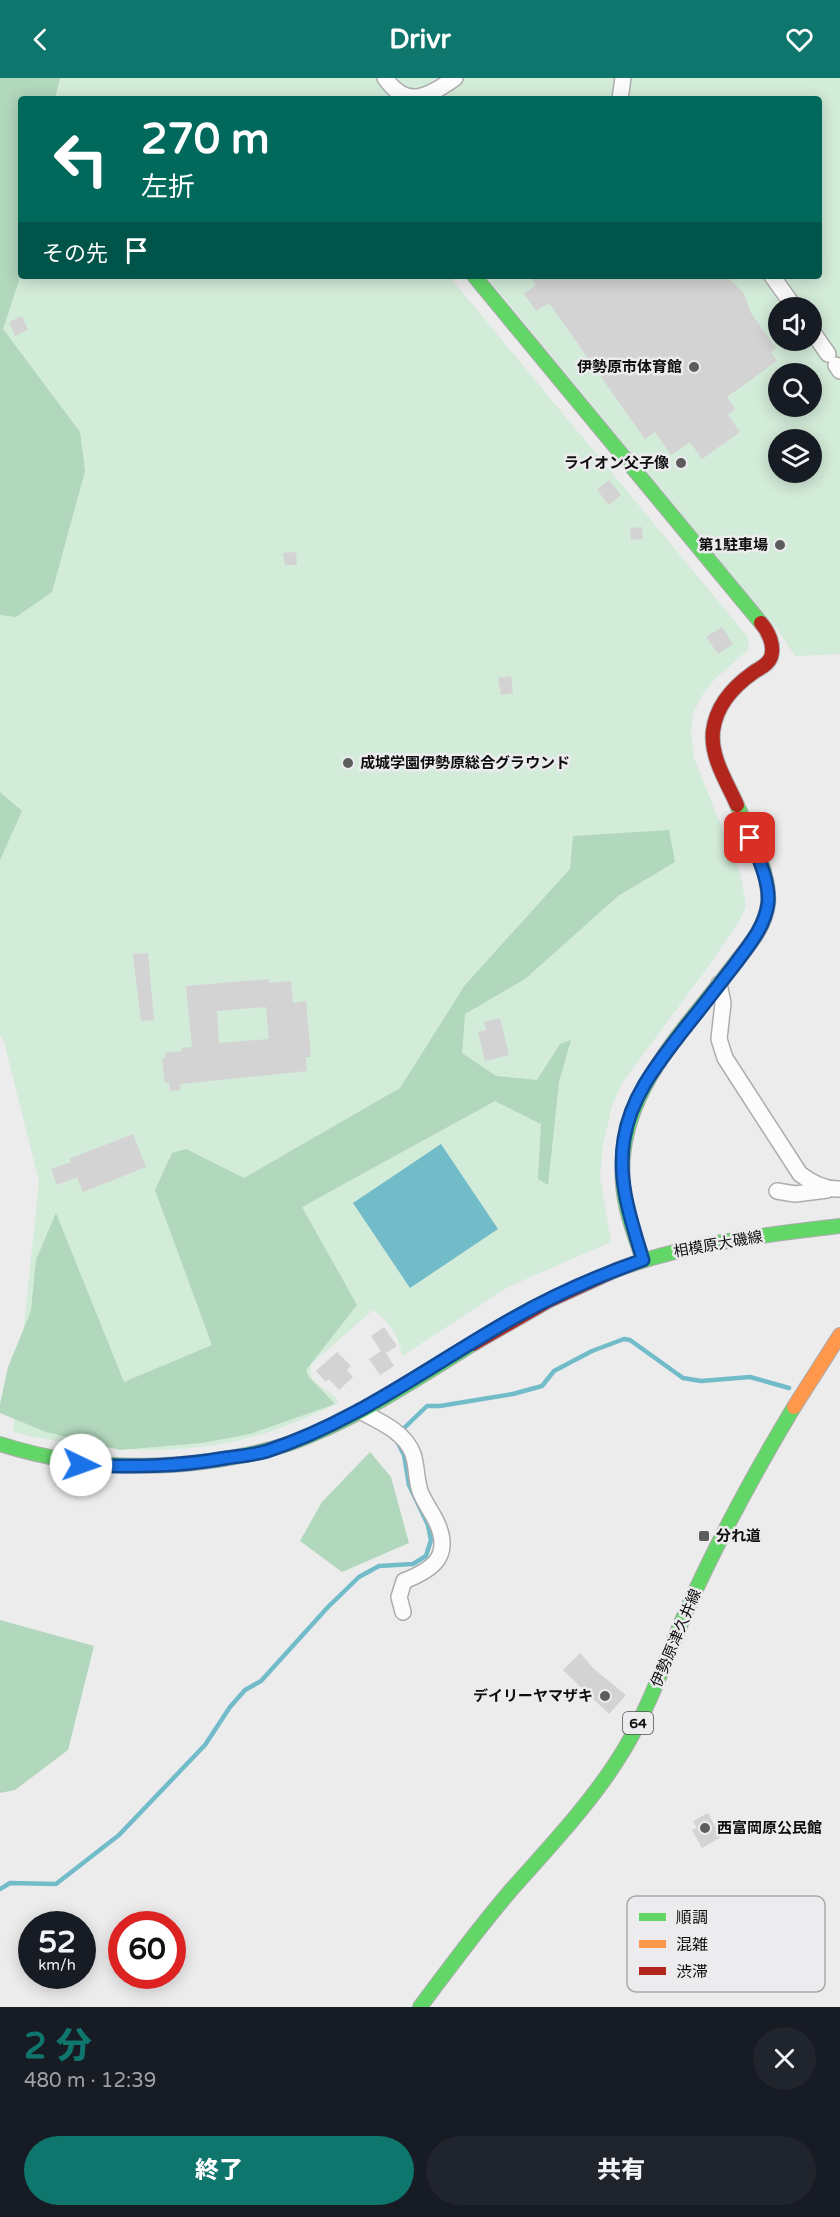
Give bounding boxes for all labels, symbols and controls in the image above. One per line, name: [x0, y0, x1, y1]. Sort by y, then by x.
icon: back: [24, 23, 57, 56]
text: Drivr: [389, 23, 451, 56]
icon: heart: [783, 23, 816, 56]
text: 270 m: [141, 114, 270, 165]
icon: left: [42, 120, 120, 198]
text: 左折: [141, 171, 195, 204]
icon: arrive: [120, 234, 153, 267]
text: その先: [42, 241, 108, 267]
map controls: [768, 297, 822, 483]
button: sound: [768, 297, 822, 351]
place label: 伊勢原市体育館: [577, 358, 682, 376]
marker: 伊勢原市体育館: [687, 360, 701, 374]
button: search: [768, 363, 822, 417]
button: layers: [768, 429, 822, 483]
place label: ライオン父子像: [564, 454, 669, 472]
marker: ライオン父子像: [674, 456, 688, 470]
place label: 第1駐車場: [699, 536, 768, 554]
marker: 第1駐車場: [773, 538, 787, 552]
place label: 成城学園伊勢原総合グラウンド: [360, 754, 570, 772]
marker: 成城学園伊勢原総合グラウンド: [341, 756, 355, 770]
pin: [724, 812, 775, 863]
icon: arrive: [733, 821, 766, 854]
street label: 相模原大磯線: [672, 1227, 764, 1261]
position arrow: [49, 1433, 113, 1497]
place label: 分れ道: [716, 1527, 761, 1545]
marker: 分れ道: [697, 1529, 711, 1543]
street label: 伊勢原津久井線: [647, 1586, 705, 1690]
place label: デイリーヤマザキ: [473, 1687, 593, 1705]
marker: デイリーヤマザキ: [598, 1689, 612, 1703]
road number: 64: [623, 1712, 653, 1734]
place label: 西富岡原公民館: [717, 1819, 822, 1837]
marker: 西富岡原公民館: [698, 1821, 712, 1835]
legend: [627, 1896, 825, 1992]
text: 順調: [676, 1908, 708, 1928]
speed limit sign: 60: [108, 1911, 186, 1989]
text: 52: [38, 1924, 76, 1961]
text: 混雑: [676, 1935, 708, 1955]
text: km/h: [38, 1956, 76, 1974]
text: 渋滞: [676, 1962, 708, 1982]
text: 2 分: [24, 2025, 92, 2068]
button: close: [753, 2027, 816, 2090]
text: 480 m · 12:39: [24, 2069, 156, 2093]
button: 終了: [24, 2136, 414, 2205]
button: 共有: [426, 2136, 816, 2205]

